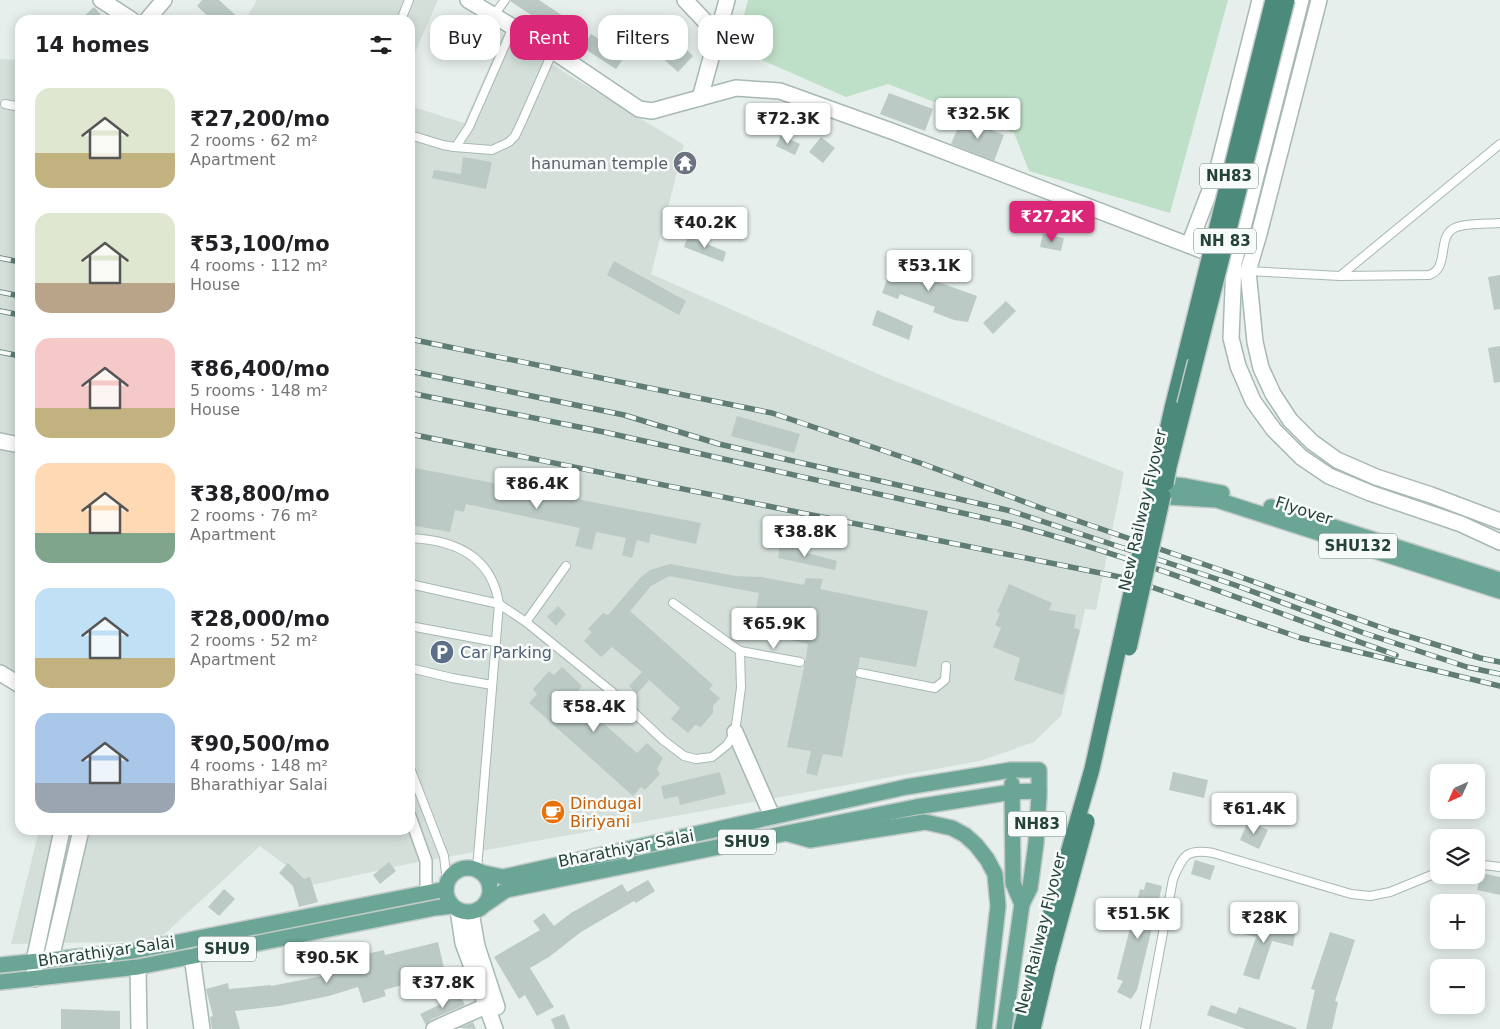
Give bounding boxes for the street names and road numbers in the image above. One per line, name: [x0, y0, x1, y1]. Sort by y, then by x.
road number: NH83: [1200, 164, 1258, 188]
road number: NH 83: [1194, 228, 1256, 254]
street label: New Railway Flyover: [1115, 427, 1170, 593]
street label: Flyover: [1273, 492, 1335, 529]
road number: SHU132: [1319, 534, 1397, 558]
road number: NH83: [1008, 812, 1066, 836]
street label: Bharathiyar Salai: [557, 826, 696, 871]
road number: SHU9: [718, 830, 776, 854]
street label: New Railway Flyover: [1011, 850, 1070, 1016]
street label: Bharathiyar Salai: [37, 933, 176, 970]
road number: SHU9: [198, 936, 256, 962]

